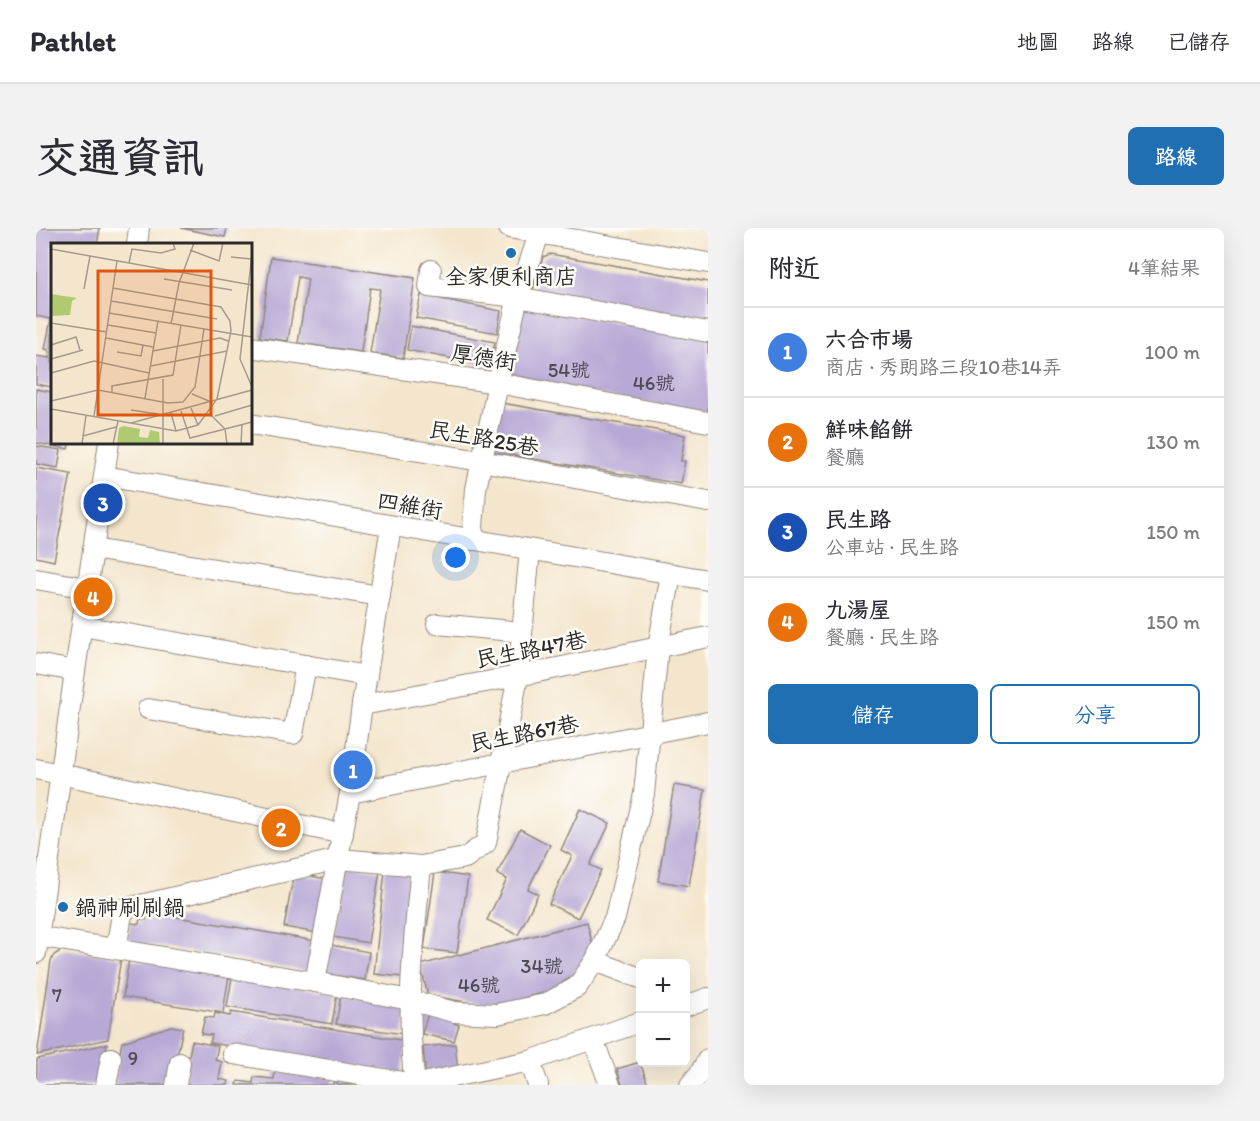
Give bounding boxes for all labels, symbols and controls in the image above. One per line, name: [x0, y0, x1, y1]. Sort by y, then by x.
text: Pathlet: [30, 24, 116, 58]
text: 地圖: [1017, 29, 1059, 54]
text: 路線: [1092, 29, 1134, 54]
text: 已儲存: [1167, 29, 1230, 54]
button: 路線: [1128, 127, 1224, 185]
text: 交通資訊: [36, 132, 204, 183]
inset map: [51, 243, 252, 444]
marker: 全家便利商店: [504, 246, 518, 260]
text: 附近: [768, 252, 820, 284]
text: 4筆結果: [1128, 256, 1200, 280]
place label: 全家便利商店: [445, 263, 577, 290]
text: 六合市場: [825, 326, 913, 353]
street label: 厚德街: [449, 339, 519, 376]
text: 1: [783, 340, 792, 364]
text: 100 m: [1145, 340, 1200, 364]
text: 商店 · 秀朗路三段10巷14弄: [825, 355, 1062, 379]
house number: 54號: [548, 358, 590, 382]
house number: 46號: [633, 371, 675, 395]
street label: 民生路25巷: [427, 416, 541, 461]
text: 鮮味餡餅: [825, 416, 913, 443]
text: 2: [782, 430, 793, 454]
text: 130 m: [1146, 430, 1200, 454]
text: 餐廳: [825, 445, 865, 469]
pin: 3: [84, 480, 122, 526]
street label: 四維街: [375, 486, 445, 525]
text: 民生路: [825, 506, 891, 533]
text: 3: [782, 520, 793, 544]
text: 150 m: [1147, 520, 1200, 544]
text: 公車站 · 民生路: [825, 535, 959, 559]
your location: [441, 543, 470, 572]
pin: 4: [74, 574, 112, 620]
text: 九湯屋: [825, 596, 891, 623]
text: 4: [781, 610, 794, 634]
text: 150 m: [1147, 610, 1200, 634]
text: 餐廳 · 民生路: [825, 625, 939, 649]
street label: 民生路47巷: [473, 626, 589, 673]
button: 儲存: [768, 684, 978, 744]
button: 分享: [990, 684, 1200, 744]
street label: 民生路67巷: [467, 710, 581, 757]
pin: 1: [334, 748, 372, 792]
pin: 2: [262, 806, 300, 850]
place label: 鍋神刷刷鍋: [75, 894, 185, 921]
marker: 鍋神刷刷鍋: [56, 900, 70, 914]
house number: 34號: [521, 954, 563, 978]
map controls: [636, 959, 690, 1067]
button: +: [636, 959, 690, 1013]
house number: 46號: [458, 973, 500, 997]
house number: 7: [52, 983, 62, 1007]
button: −: [636, 1013, 690, 1067]
house number: 9: [128, 1046, 138, 1070]

